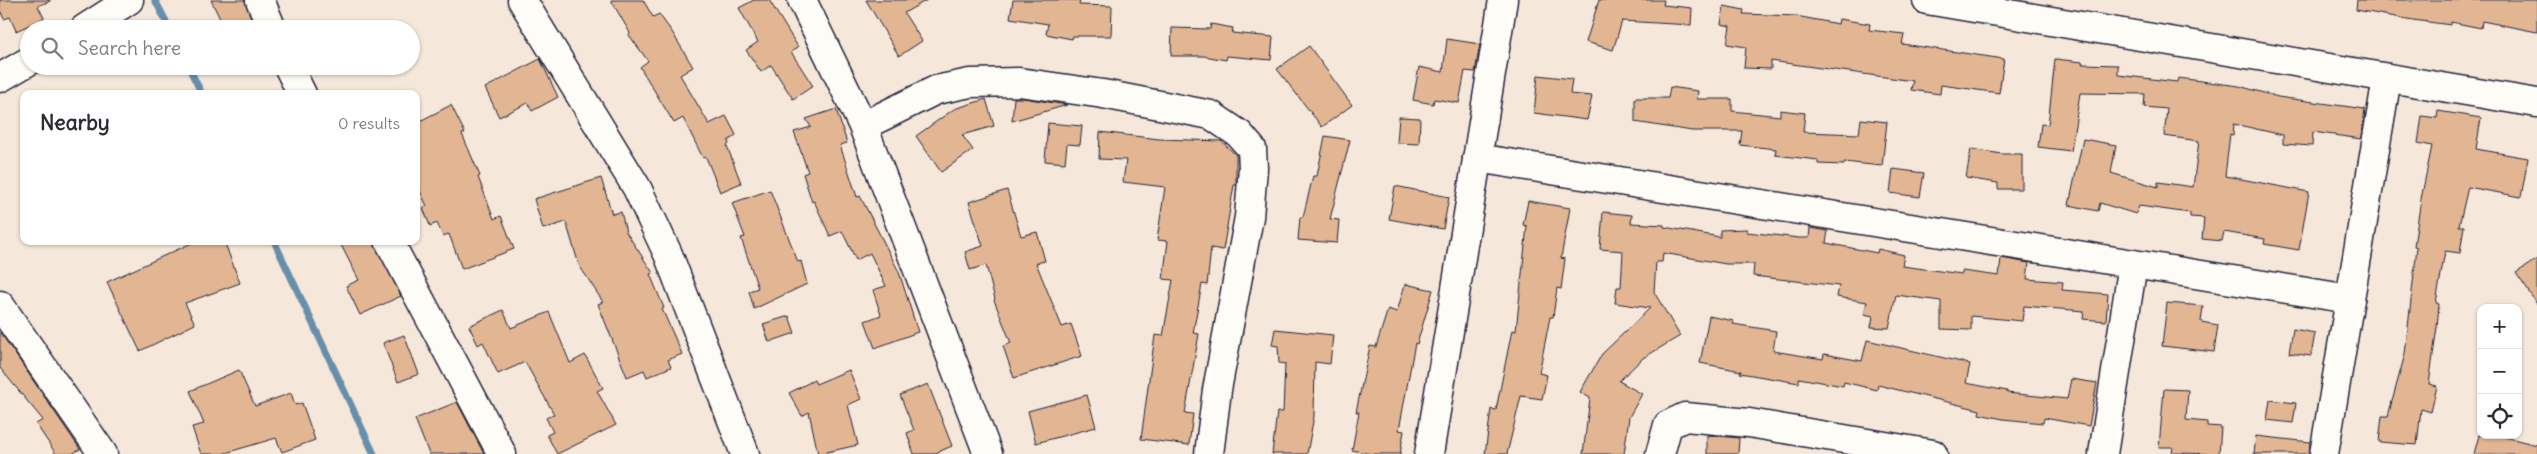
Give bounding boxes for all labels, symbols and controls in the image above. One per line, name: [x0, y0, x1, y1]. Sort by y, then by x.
search box: [20, 20, 420, 75]
icon: search: [38, 34, 66, 62]
text: Search here: [78, 36, 181, 60]
text: Nearby: [40, 109, 110, 136]
text: 0 results: [338, 113, 400, 133]
map controls: [2477, 304, 2522, 439]
button: +: [2477, 304, 2522, 349]
button: −: [2477, 349, 2522, 394]
button: locate: [2477, 394, 2522, 439]

